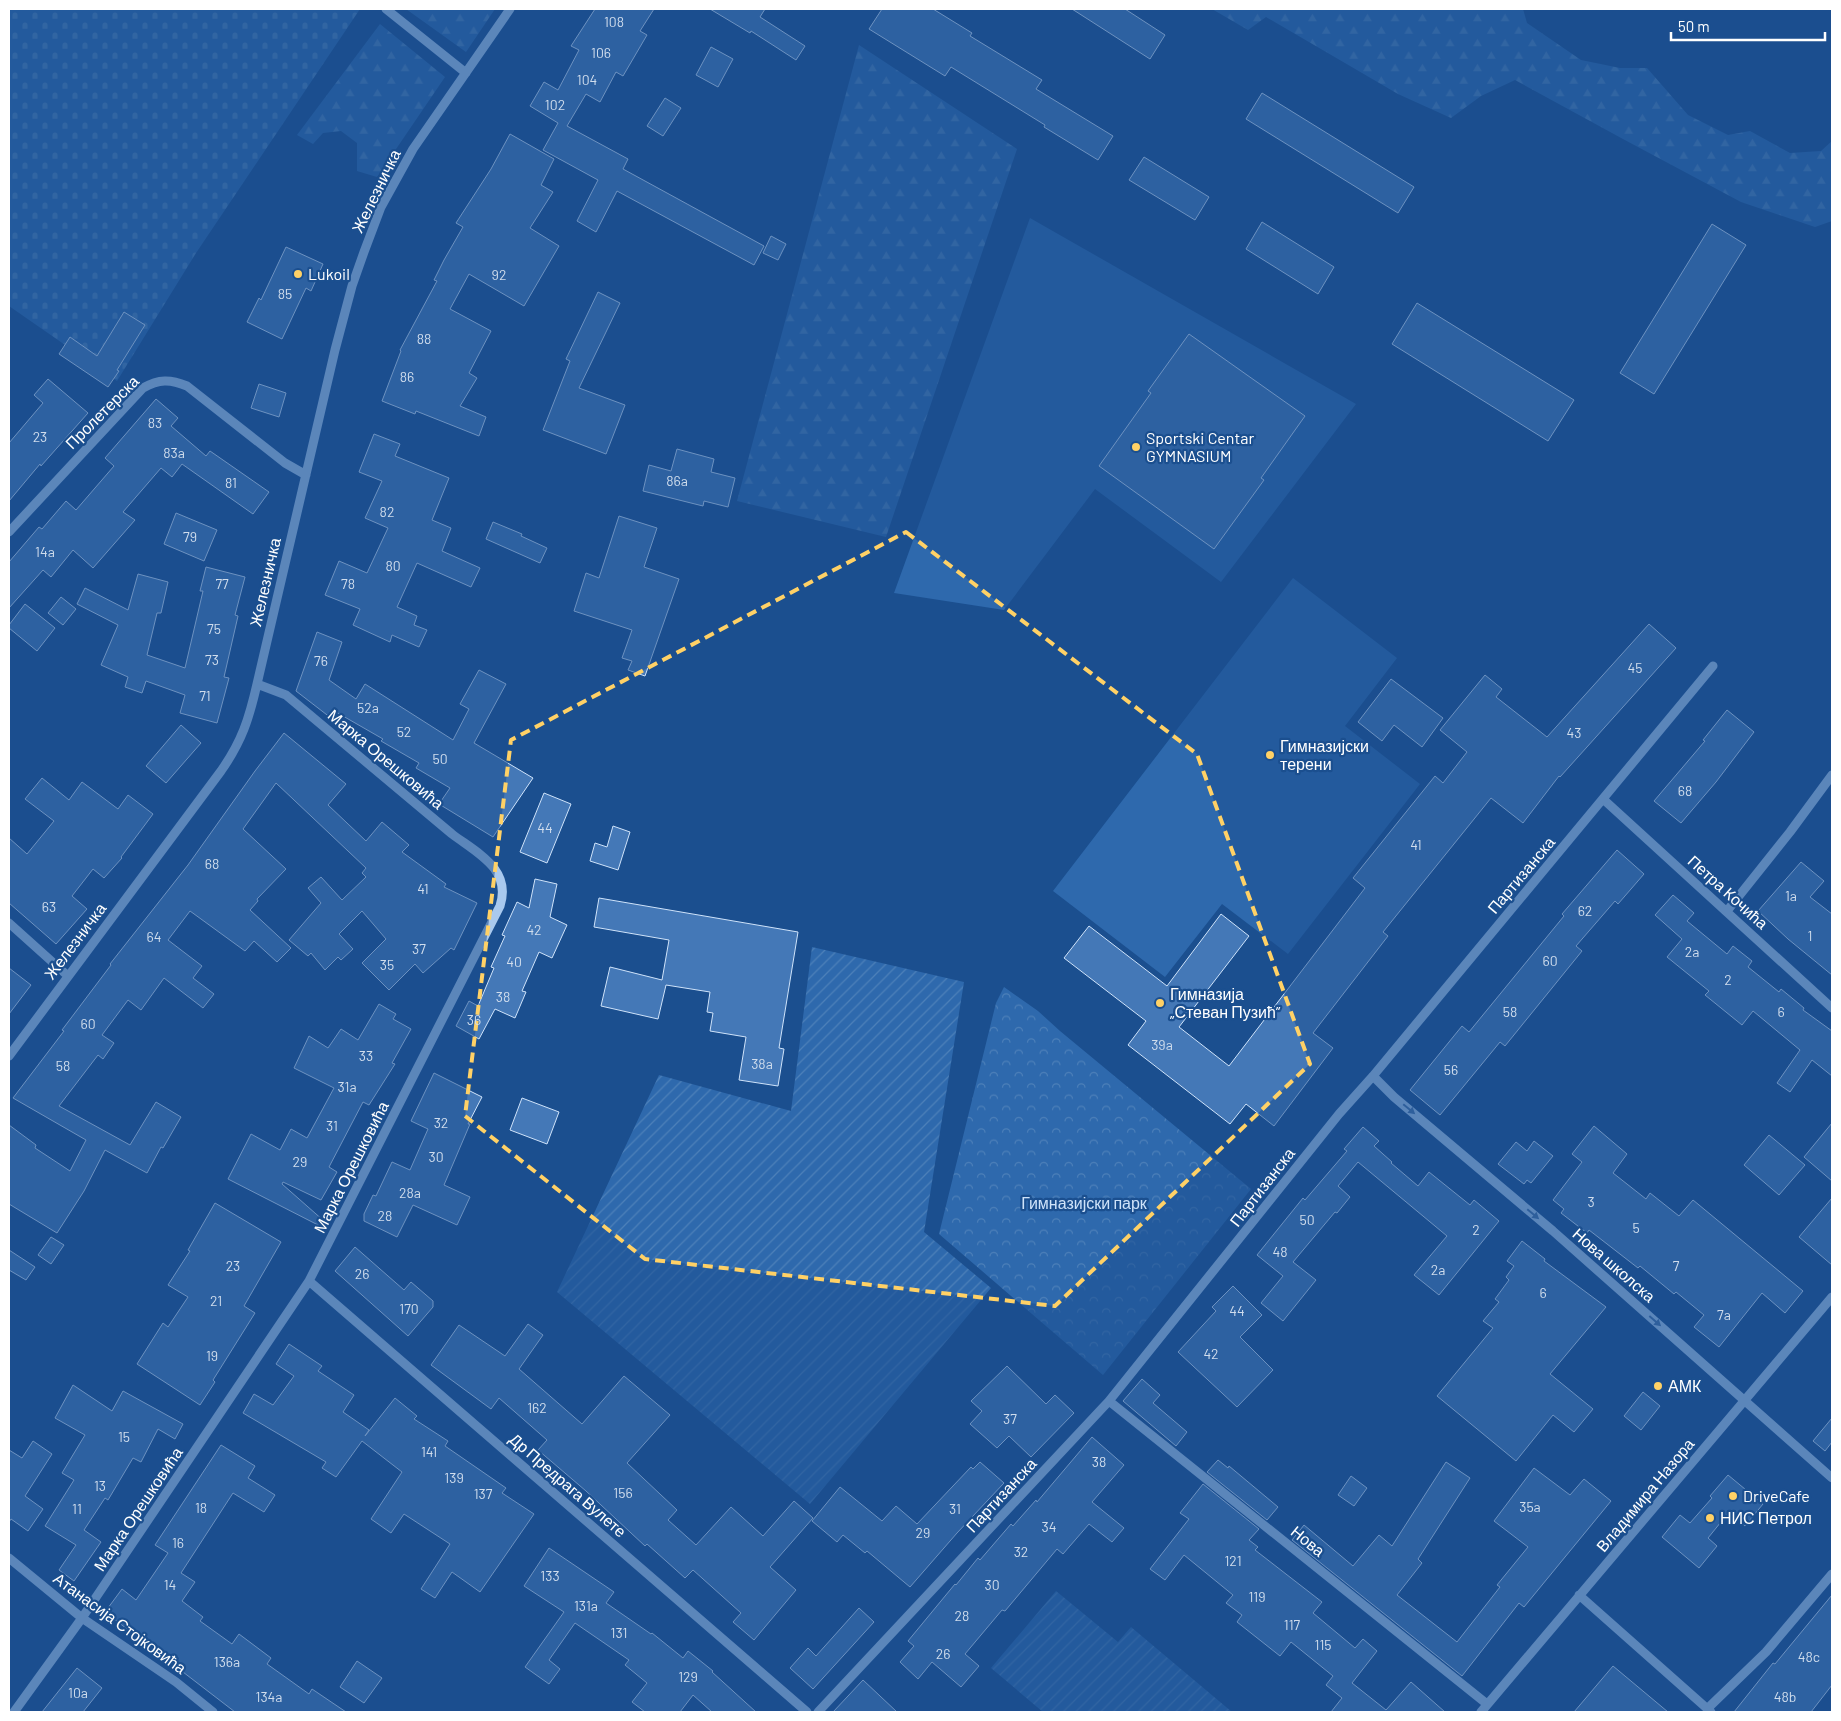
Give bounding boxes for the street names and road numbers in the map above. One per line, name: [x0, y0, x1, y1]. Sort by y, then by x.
street label: Железничка: [347, 146, 404, 236]
street label: Пролетерска: [61, 371, 142, 452]
street label: Железничка: [245, 536, 284, 628]
street label: Марка Орешковића: [325, 705, 448, 813]
street label: Партизанска: [1483, 832, 1558, 917]
street label: Петра Кочића: [1684, 851, 1772, 933]
street label: Железничка: [40, 899, 109, 983]
street label: Марка Орешковића: [309, 1098, 392, 1236]
street label: Партизанска: [1225, 1144, 1298, 1230]
street label: Нова школска: [1569, 1224, 1660, 1306]
street label: Др Предрага Вулете: [506, 1429, 631, 1541]
street label: Владимира Назора: [1592, 1434, 1698, 1555]
street label: Марка Орешковића: [89, 1443, 186, 1574]
street label: Партизанска: [961, 1454, 1040, 1536]
street label: Нова: [1288, 1521, 1329, 1560]
street label: Атанасија Стојковића: [50, 1568, 190, 1677]

